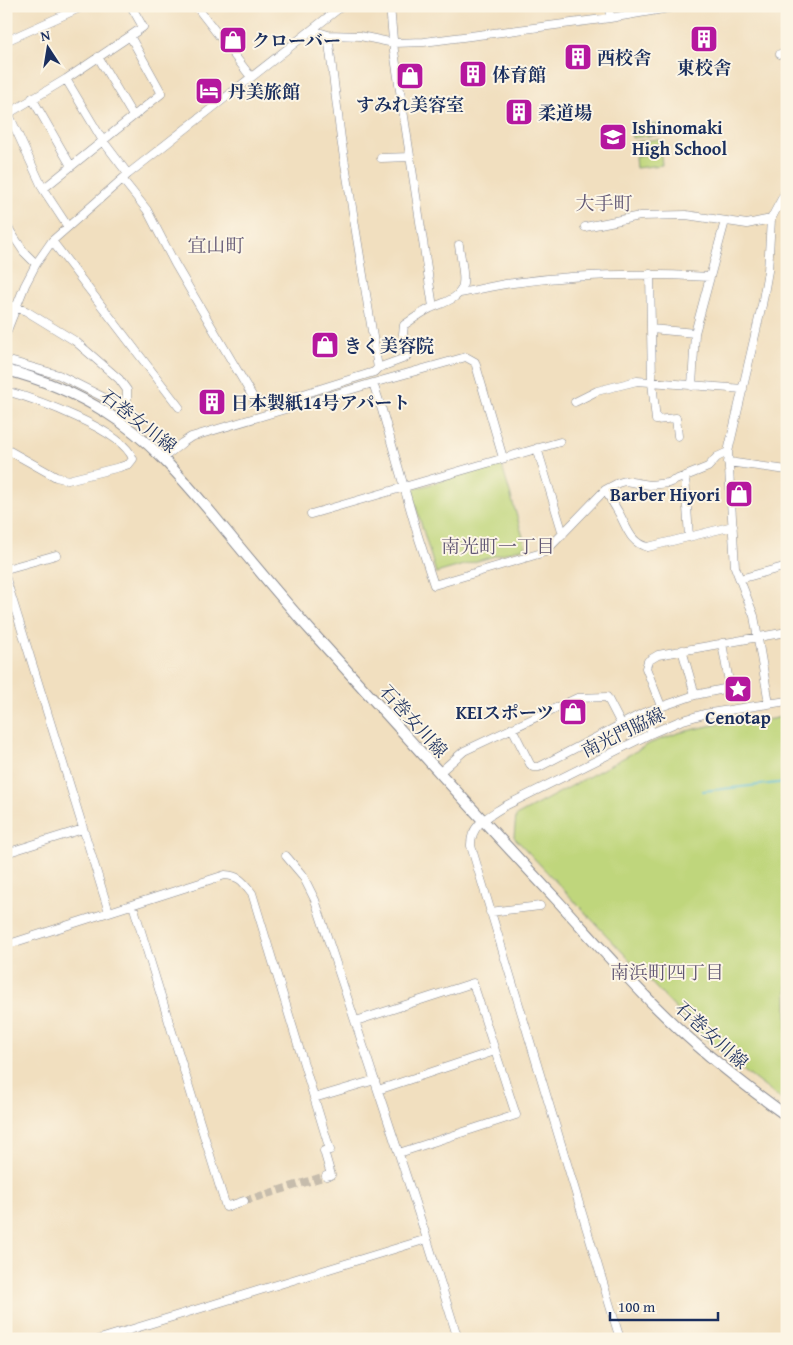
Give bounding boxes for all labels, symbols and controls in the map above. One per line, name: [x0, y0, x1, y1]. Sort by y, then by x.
north arrow: [22, 22, 72, 72]
text: N: [39, 24, 53, 46]
building icon: 東校舎: [689, 24, 719, 54]
shop icon: クローバー: [218, 25, 248, 55]
place label: クローバー: [252, 27, 341, 54]
building icon: 西校舎: [563, 42, 593, 72]
place label: 西校舎: [597, 44, 651, 71]
place label: 東校舎: [677, 54, 731, 81]
building icon: 体育館: [458, 59, 488, 89]
shop icon: すみれ美容室: [395, 61, 425, 91]
place label: 体育館: [492, 61, 546, 88]
hotel icon: 丹美旅館: [194, 76, 224, 106]
place label: 丹美旅館: [228, 78, 300, 105]
place label: すみれ美容室: [356, 91, 464, 118]
building icon: 柔道場: [504, 97, 534, 127]
place label: 柔道場: [538, 99, 592, 126]
place label: Ishinomaki High School: [632, 114, 727, 162]
school or university icon: Ishinomaki High School: [598, 122, 628, 152]
district label: 大手町: [575, 189, 633, 217]
district label: 宜山町: [187, 231, 245, 259]
shop icon: きく美容院: [310, 330, 340, 360]
place label: きく美容院: [344, 332, 434, 359]
street label: 石巻女川線: [95, 383, 183, 459]
building icon: 日本製紙14号アパート: [197, 387, 227, 417]
place label: 日本製紙14号アパート: [231, 389, 410, 416]
shop icon: Barber Hiyori: [724, 479, 754, 509]
place label: Barber Hiyori: [610, 481, 720, 508]
district label: 南光町一丁目: [441, 532, 555, 560]
place icon: Cenotap: [723, 674, 753, 704]
street label: 石巻女川線: [374, 679, 454, 763]
shop icon: KEIスポーツ: [558, 697, 588, 727]
place label: KEIスポーツ: [456, 699, 554, 726]
street label: 南光門脇線: [577, 700, 669, 764]
place label: Cenotap: [705, 704, 771, 731]
district label: 南浜町四丁目: [610, 958, 724, 986]
street label: 石巻女川線: [670, 995, 754, 1075]
scale bar: [610, 1290, 718, 1322]
text: 100 m: [618, 1296, 656, 1317]

